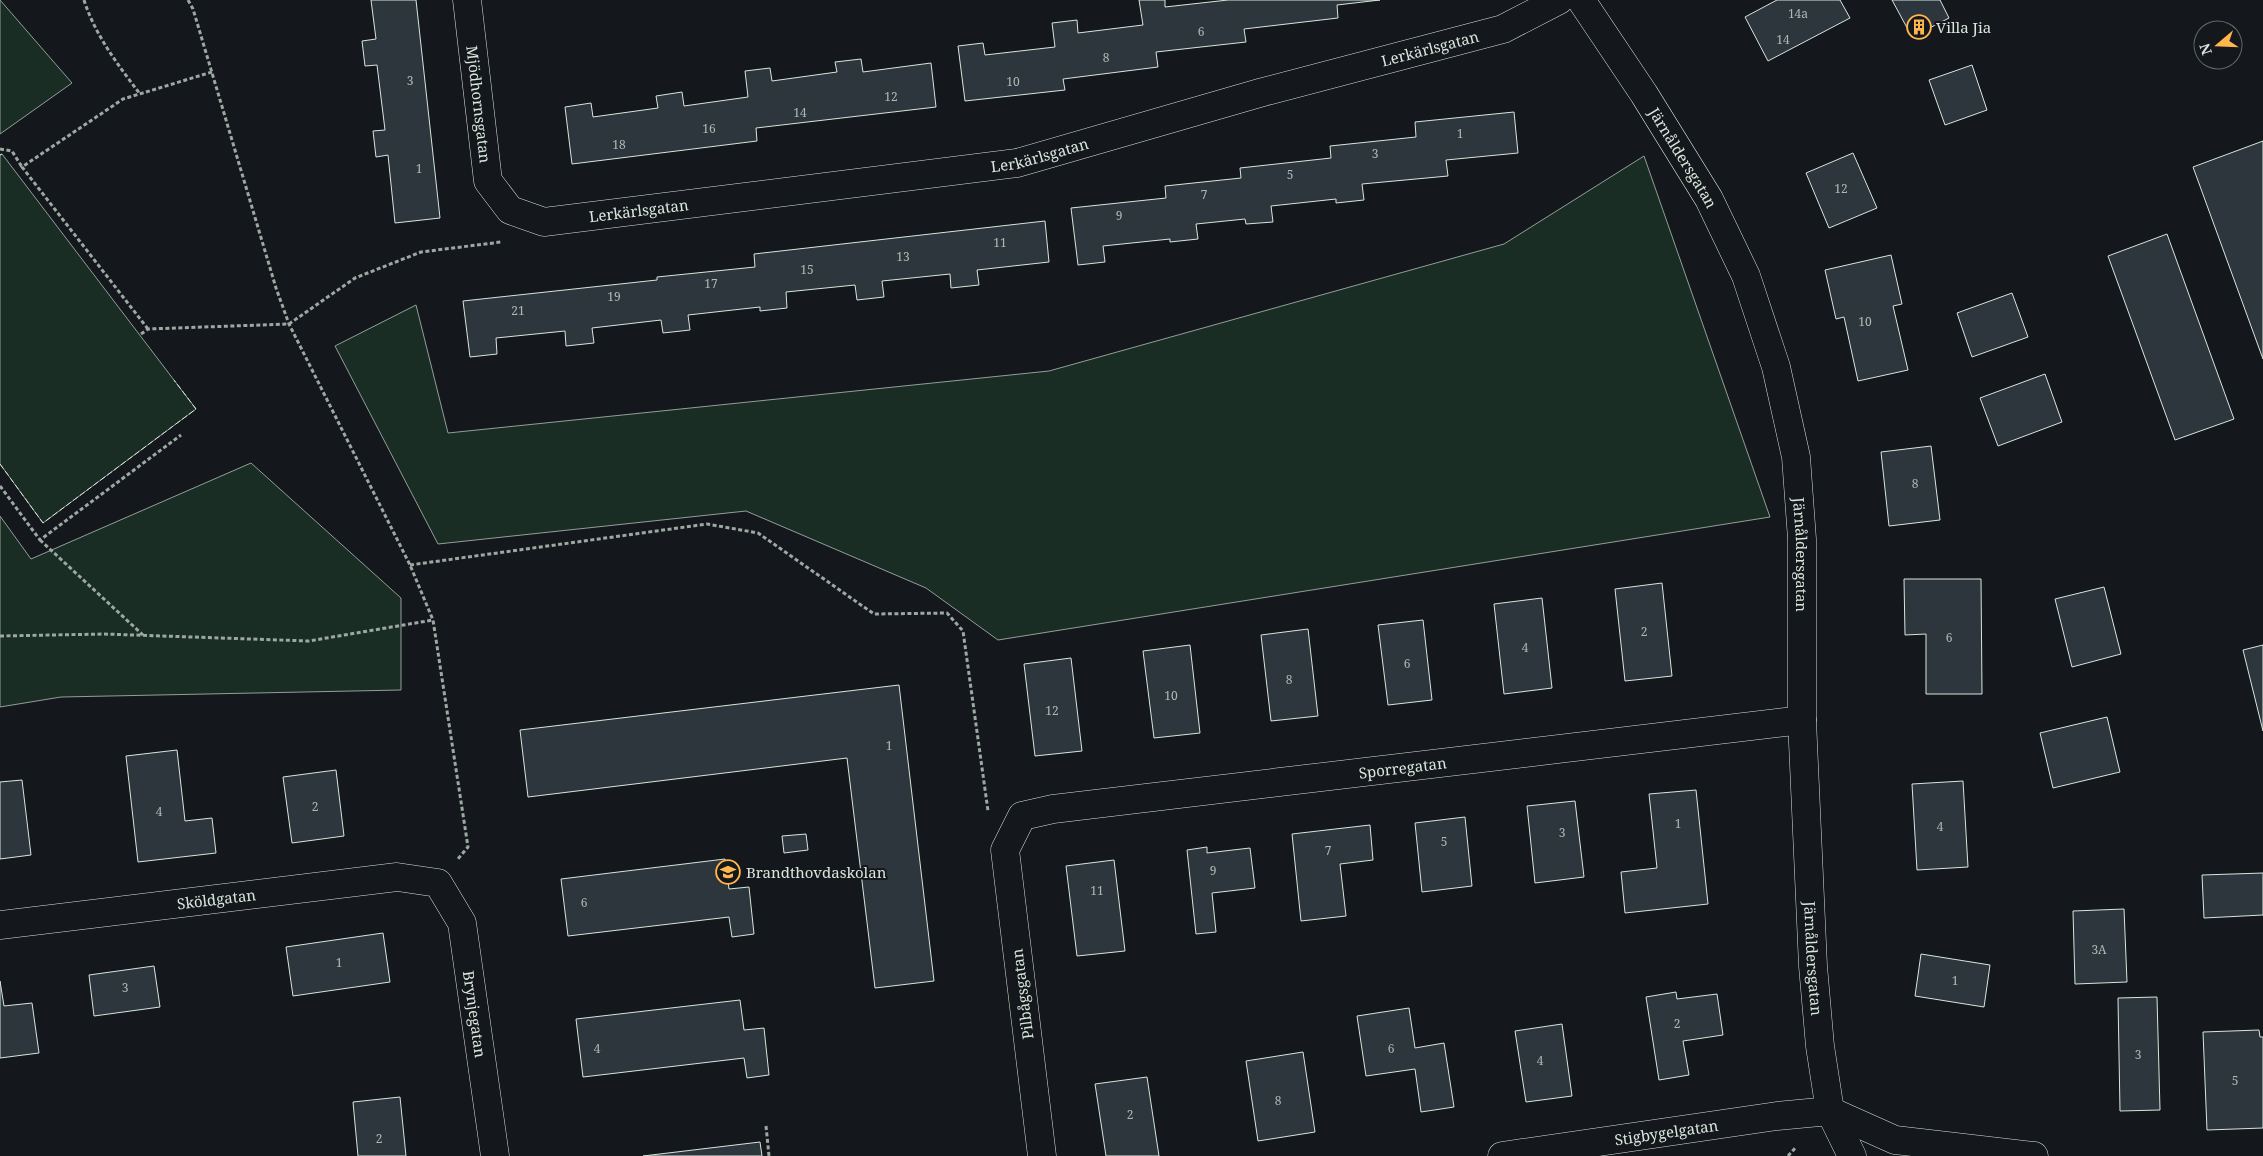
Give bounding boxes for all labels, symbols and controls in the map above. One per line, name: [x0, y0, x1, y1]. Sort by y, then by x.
house number: 14a: [1788, 5, 1808, 22]
building icon: Villa Jia: [1906, 14, 1932, 40]
place label: Villa Jia: [1936, 17, 1991, 37]
north arrow: [2193, 20, 2243, 70]
house number: 6: [1198, 23, 1205, 40]
street label: Lerkärlsgatan: [1379, 26, 1481, 71]
house number: 14: [1776, 31, 1790, 48]
text: N: [2194, 41, 2216, 58]
street label: Mjödhornsgatan: [462, 44, 496, 164]
house number: 8: [1103, 49, 1110, 66]
house number: 3: [407, 72, 414, 89]
house number: 10: [1006, 73, 1020, 90]
house number: 12: [884, 88, 898, 105]
street label: Järnåldersgatan: [1644, 103, 1722, 211]
house number: 14: [793, 104, 807, 121]
house number: 16: [702, 120, 716, 137]
house number: 1: [1457, 125, 1463, 142]
street label: Lerkärlsgatan: [990, 133, 1091, 176]
house number: 18: [612, 136, 626, 153]
house number: 3: [1372, 145, 1379, 162]
house number: 1: [416, 160, 422, 177]
house number: 5: [1287, 166, 1293, 183]
house number: 12: [1834, 180, 1848, 197]
house number: 7: [1201, 186, 1208, 203]
street label: Lerkärlsgatan: [588, 194, 690, 226]
house number: 9: [1116, 207, 1122, 224]
house number: 11: [993, 234, 1007, 251]
house number: 13: [896, 248, 910, 265]
house number: 15: [800, 261, 814, 278]
house number: 17: [704, 275, 718, 292]
house number: 19: [607, 288, 621, 305]
house number: 21: [511, 302, 525, 319]
house number: 10: [1858, 313, 1872, 330]
house number: 8: [1912, 475, 1919, 492]
street label: Järnåldersgatan: [1789, 496, 1812, 612]
house number: 2: [1641, 623, 1647, 640]
house number: 6: [1946, 629, 1953, 646]
house number: 4: [1522, 639, 1529, 656]
house number: 6: [1404, 655, 1411, 672]
house number: 8: [1286, 671, 1293, 688]
house number: 10: [1164, 687, 1178, 704]
house number: 12: [1045, 702, 1059, 719]
house number: 1: [886, 737, 892, 754]
street label: Sporregatan: [1358, 752, 1448, 783]
house number: 2: [312, 798, 318, 815]
house number: 4: [156, 803, 163, 820]
house number: 1: [1675, 815, 1681, 832]
house number: 4: [1937, 818, 1944, 835]
house number: 3: [1559, 824, 1566, 841]
house number: 5: [1441, 833, 1447, 850]
house number: 7: [1325, 842, 1332, 859]
school or university icon: Brandthovdaskolan: [715, 859, 741, 885]
place label: Brandthovdaskolan: [746, 862, 887, 882]
house number: 9: [1210, 862, 1216, 879]
house number: 11: [1090, 882, 1104, 899]
street label: Sköldgatan: [176, 884, 257, 914]
house number: 6: [581, 894, 588, 911]
street label: Järnåldersgatan: [1800, 900, 1827, 1017]
house number: 3A: [2091, 941, 2107, 958]
street label: Pilbågsgatan: [1006, 947, 1037, 1040]
house number: 1: [336, 954, 342, 971]
street label: Brynjegatan: [459, 969, 491, 1059]
house number: 1: [1952, 972, 1958, 989]
house number: 3: [122, 979, 129, 996]
house number: 2: [1674, 1015, 1680, 1032]
house number: 4: [594, 1040, 601, 1057]
house number: 6: [1388, 1040, 1395, 1057]
house number: 3: [2135, 1046, 2142, 1063]
house number: 4: [1537, 1052, 1544, 1069]
house number: 5: [2232, 1072, 2238, 1089]
house number: 8: [1275, 1092, 1282, 1109]
house number: 2: [1127, 1106, 1133, 1123]
street label: Stigbygelgatan: [1613, 1115, 1720, 1150]
house number: 2: [376, 1130, 382, 1147]

